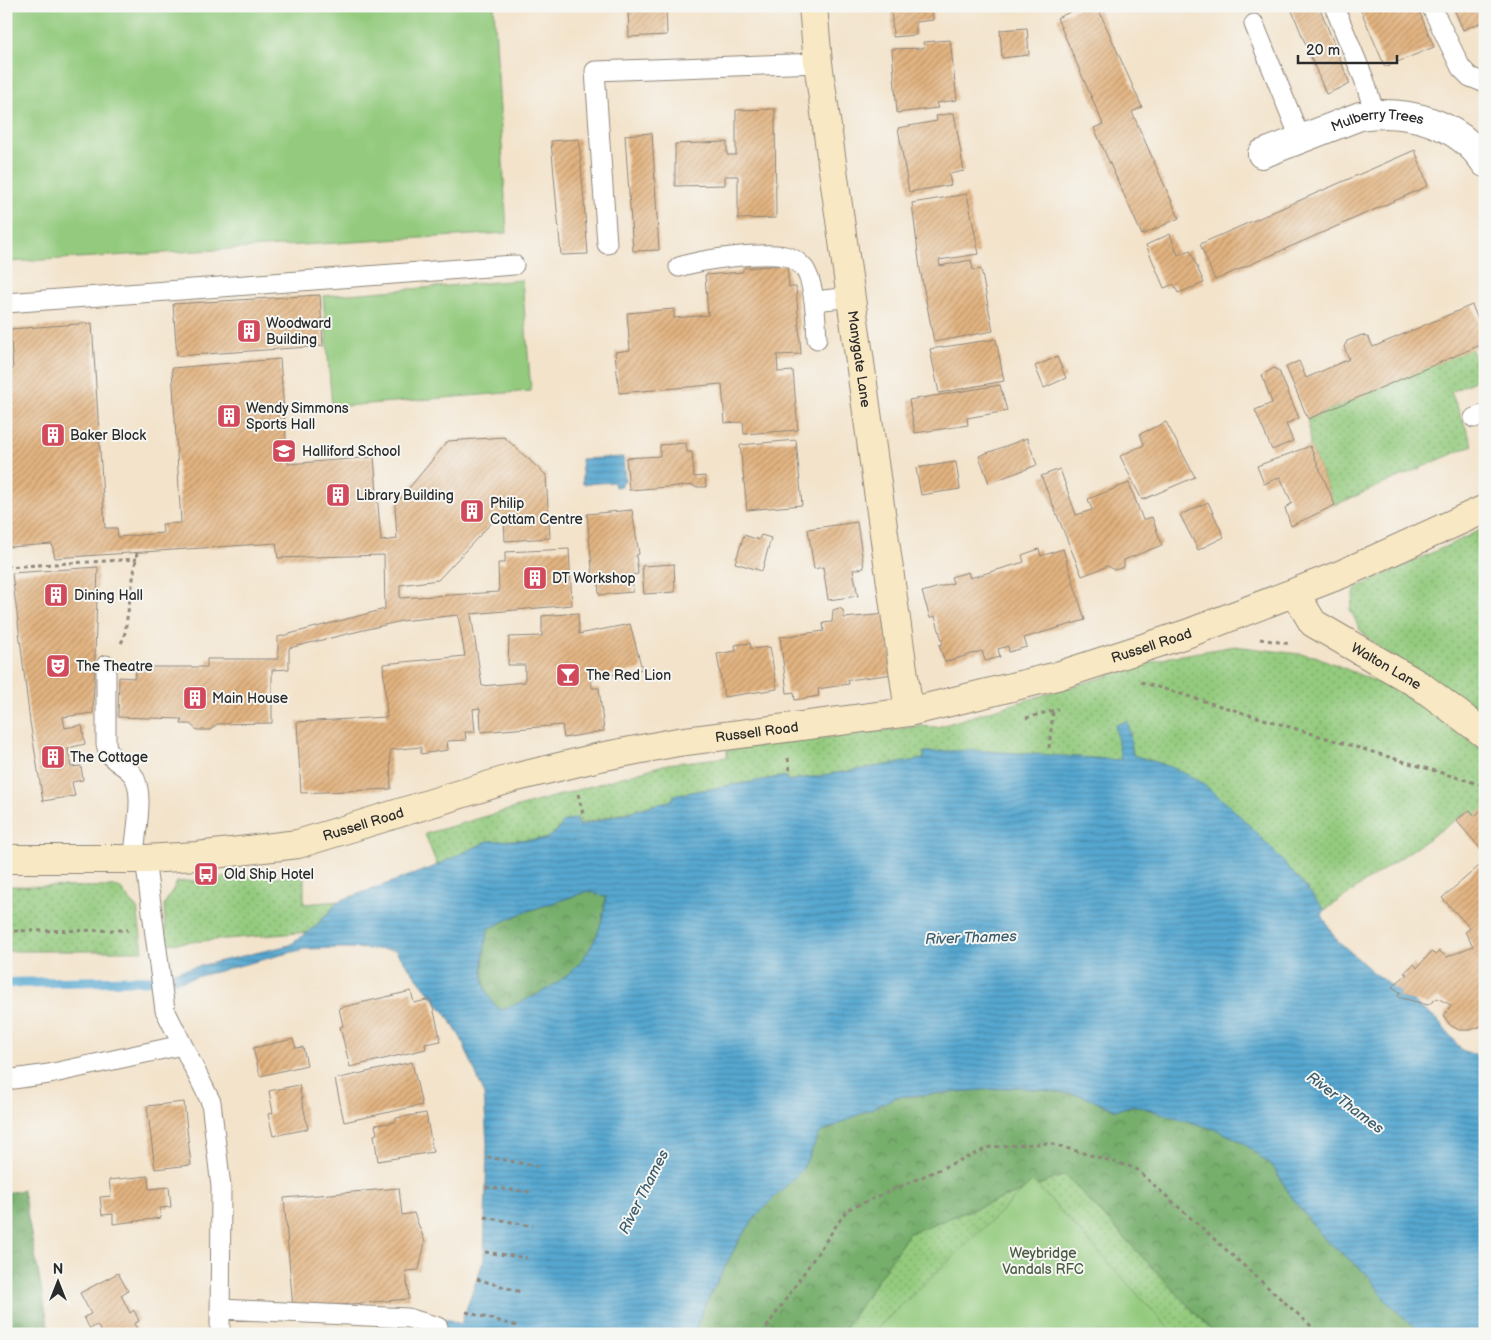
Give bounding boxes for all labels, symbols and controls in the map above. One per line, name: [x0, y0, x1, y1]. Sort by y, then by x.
scale bar: [1298, 32, 1397, 64]
text: 20 m: [1306, 41, 1340, 60]
street label: Mulberry Trees: [1328, 106, 1426, 135]
street label: Manygate Lane: [844, 309, 875, 408]
place label: Woodward Building: [266, 315, 331, 348]
building icon: Woodward Building: [236, 318, 262, 344]
place label: Wendy Simmons Sports Hall: [246, 400, 349, 433]
building icon: Wendy Simmons Sports Hall: [216, 403, 242, 429]
building icon: Baker Block: [40, 422, 66, 448]
place label: Baker Block: [70, 427, 146, 444]
school or university icon: Halliford School: [271, 438, 297, 464]
place label: Halliford School: [302, 443, 400, 460]
building icon: Library Building: [325, 482, 351, 508]
place label: Library Building: [356, 487, 454, 504]
place label: Philip Cottam Centre: [490, 495, 583, 528]
building icon: Philip Cottam Centre: [459, 498, 485, 524]
building icon: DT Workshop: [522, 565, 548, 591]
place label: DT Workshop: [552, 570, 636, 587]
building icon: Dining Hall: [43, 582, 69, 608]
place label: Dining Hall: [74, 587, 143, 604]
street label: Russell Road: [1109, 624, 1194, 666]
street label: Walton Lane: [1348, 639, 1425, 693]
theatre icon: The Theatre: [45, 653, 71, 679]
place label: The Theatre: [76, 658, 153, 675]
bar icon: The Red Lion: [555, 662, 581, 688]
place label: The Red Lion: [586, 667, 671, 684]
building icon: Main House: [182, 685, 208, 711]
place label: Main House: [212, 690, 288, 707]
street label: Russell Road: [714, 718, 799, 746]
building icon: The Cottage: [40, 744, 66, 770]
place label: The Cottage: [70, 749, 148, 766]
street label: Russell Road: [321, 804, 406, 844]
bus stop icon: Old Ship Hotel: [193, 861, 219, 887]
place label: Old Ship Hotel: [224, 866, 314, 883]
water label: River Thames: [925, 927, 1018, 949]
water label: River Thames: [1303, 1068, 1388, 1139]
water label: River Thames: [615, 1146, 674, 1237]
park label: Weybridge Vandals RFC: [1002, 1245, 1084, 1278]
north arrow: [32, 1258, 82, 1308]
text: N: [53, 1261, 63, 1278]

